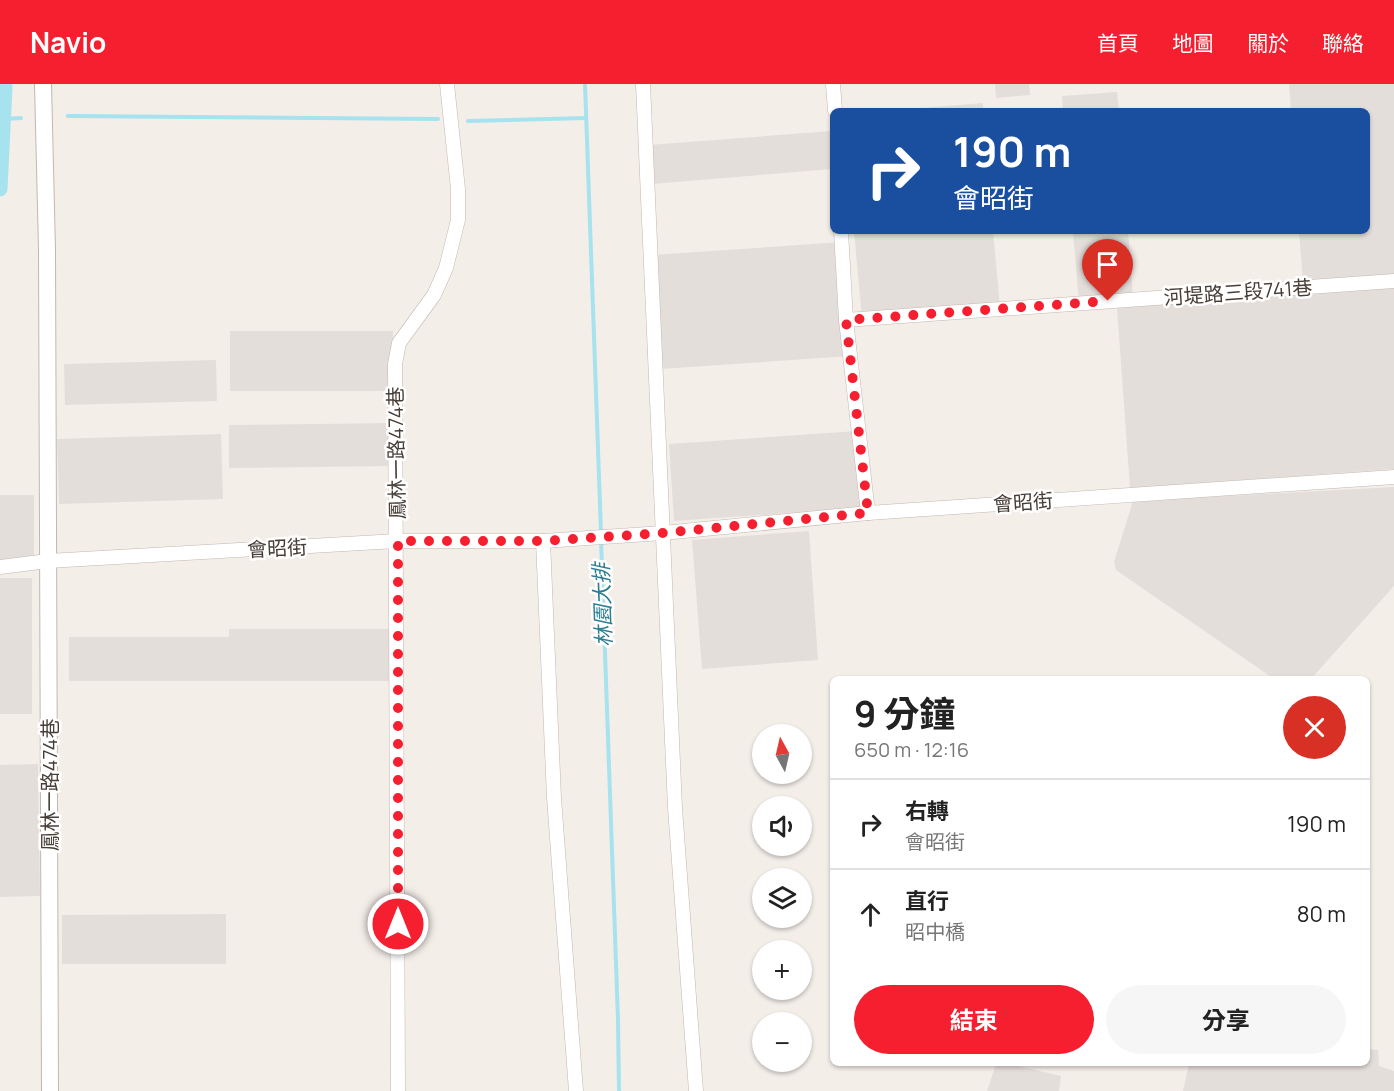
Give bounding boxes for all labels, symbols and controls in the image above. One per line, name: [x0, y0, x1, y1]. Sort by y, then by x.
text: Navio: [30, 23, 106, 61]
text: 首頁: [1097, 29, 1139, 57]
text: 地圖: [1172, 29, 1214, 57]
text: 關於: [1247, 29, 1289, 57]
text: 聯絡: [1322, 29, 1364, 57]
text: 190 m: [953, 122, 1071, 180]
icon: right: [854, 132, 932, 210]
text: 會昭街: [953, 179, 1034, 216]
pin: [1082, 239, 1133, 301]
icon: arrive: [1091, 248, 1124, 281]
street label: 河堤路三段741巷: [1163, 273, 1313, 311]
street label: 鳳林一路474巷: [381, 386, 411, 520]
street label: 會昭街: [992, 486, 1054, 518]
street label: 會昭街: [246, 533, 308, 563]
water label: 林園大排: [586, 560, 617, 647]
text: 9 分鐘: [854, 689, 956, 738]
button: close: [1283, 696, 1346, 759]
street label: 鳳林一路474巷: [36, 719, 63, 851]
north arrow: [752, 724, 812, 784]
map controls: [752, 724, 812, 1072]
text: 650 m · 12:16: [854, 736, 969, 763]
button: sound: [752, 796, 812, 856]
text: 右轉: [905, 796, 949, 826]
icon: right: [854, 808, 887, 841]
text: 190 m: [1287, 809, 1346, 839]
text: 會昭街: [905, 828, 965, 855]
button: layers: [752, 868, 812, 928]
text: 直行: [905, 886, 949, 916]
position arrow: [366, 892, 430, 956]
icon: ahead: [854, 898, 887, 931]
text: 80 m: [1297, 899, 1346, 929]
text: 昭中橋: [905, 918, 965, 945]
button: +: [752, 940, 812, 1000]
button: 結束: [854, 985, 1094, 1054]
button: 分享: [1106, 985, 1346, 1054]
button: −: [752, 1012, 812, 1072]

